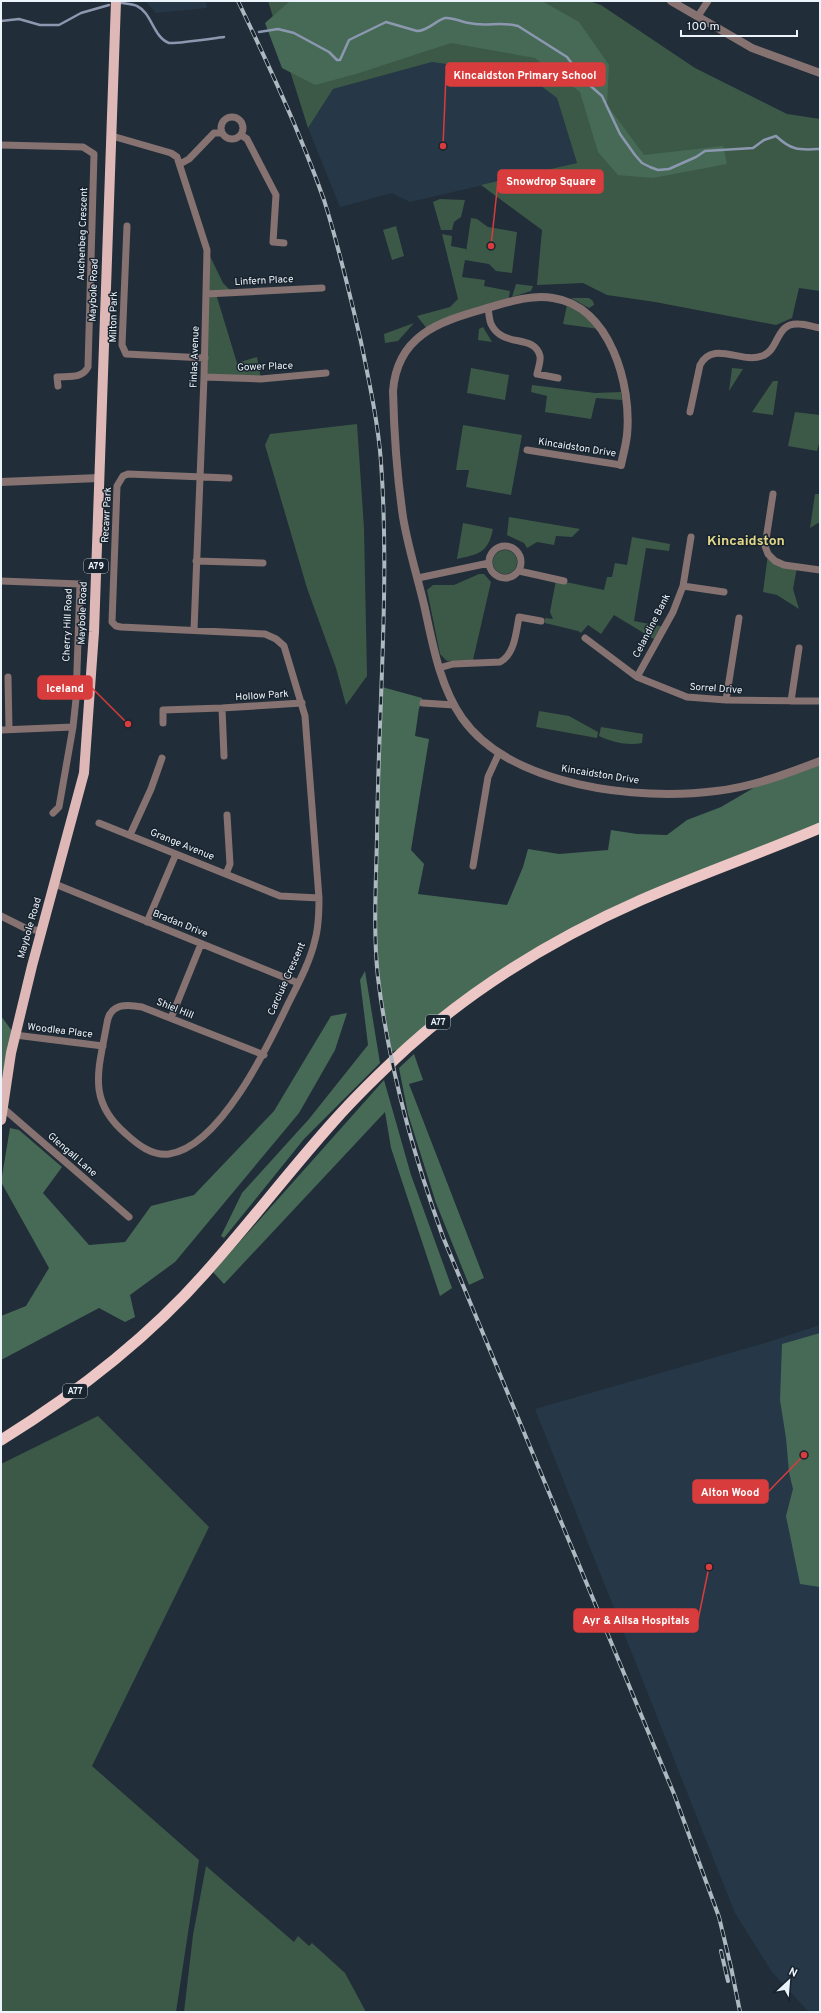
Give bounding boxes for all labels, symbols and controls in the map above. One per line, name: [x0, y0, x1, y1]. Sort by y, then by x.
scale bar: [681, 12, 797, 38]
text: 100 m: [687, 19, 720, 35]
callout: Kincaidston Primary School: [446, 63, 605, 86]
text: Kincaidston Primary School: [454, 69, 596, 83]
callout: Snowdrop Square: [498, 170, 603, 193]
text: Snowdrop Square: [506, 175, 596, 189]
street label: Auchenbeg Crescent: [75, 187, 91, 281]
street label: Maybole Road: [86, 258, 102, 322]
street label: Linfern Place: [234, 273, 294, 289]
street label: Milton Park: [107, 291, 121, 343]
street label: Finlas Avenue: [187, 326, 203, 388]
street label: Gower Place: [237, 360, 293, 374]
street label: Kincaidston Drive: [537, 435, 617, 461]
street label: Recawr Park: [99, 487, 115, 543]
district label: Kincaidston: [707, 533, 785, 550]
road number: A79: [84, 559, 108, 573]
street label: Maybole Road: [75, 581, 91, 645]
street label: Cherry Hill Road: [60, 588, 76, 662]
street label: Celandine Bank: [630, 592, 674, 660]
callout: Iceland: [38, 676, 92, 699]
street label: Sorrel Drive: [689, 681, 743, 697]
text: Iceland: [46, 682, 84, 696]
street label: Hollow Park: [235, 688, 289, 704]
street label: Kincaidston Drive: [560, 762, 640, 788]
street label: Grange Avenue: [148, 826, 216, 864]
street label: Maybole Road: [15, 896, 45, 960]
street label: Bradan Drive: [151, 907, 209, 941]
street label: Carcluie Crescent: [265, 940, 309, 1018]
street label: Shiel Hill: [154, 996, 196, 1022]
road number: A77: [426, 1015, 450, 1029]
street label: Woodlea Place: [27, 1021, 93, 1041]
street label: Glengall Lane: [45, 1130, 99, 1180]
road number: A77: [63, 1384, 87, 1398]
callout: Alton Wood: [693, 1480, 768, 1503]
text: Alton Wood: [701, 1486, 759, 1500]
callout: Ayr & Ailsa Hospitals: [574, 1609, 698, 1632]
text: Ayr & Ailsa Hospitals: [582, 1614, 690, 1628]
north arrow: [769, 1961, 809, 2001]
text: N: [786, 1965, 800, 1981]

